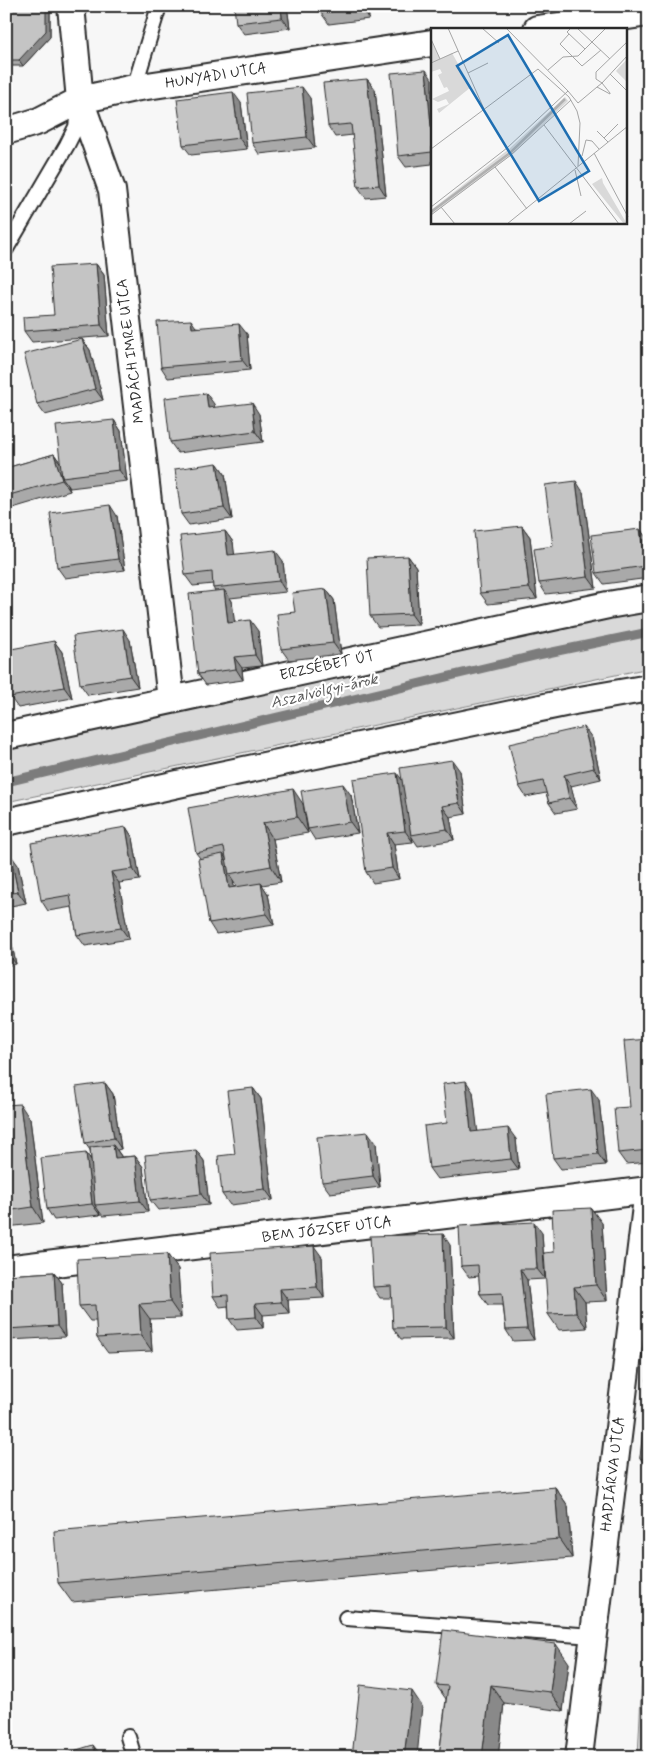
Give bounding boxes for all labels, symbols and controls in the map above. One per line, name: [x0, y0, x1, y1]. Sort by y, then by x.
inset map: [431, 28, 628, 224]
street label: HUNYADI UTCA: [164, 58, 268, 94]
street label: MADÁCH IMRE UTCA: [111, 278, 150, 425]
street label: ERZSÉBET ÚT: [278, 645, 377, 686]
water label: Aszalvölgyi-árok: [268, 668, 381, 715]
street label: BEM JÓZSEF UTCA: [261, 1212, 393, 1248]
street label: HADIÁRVA UTCA: [595, 1415, 630, 1533]

